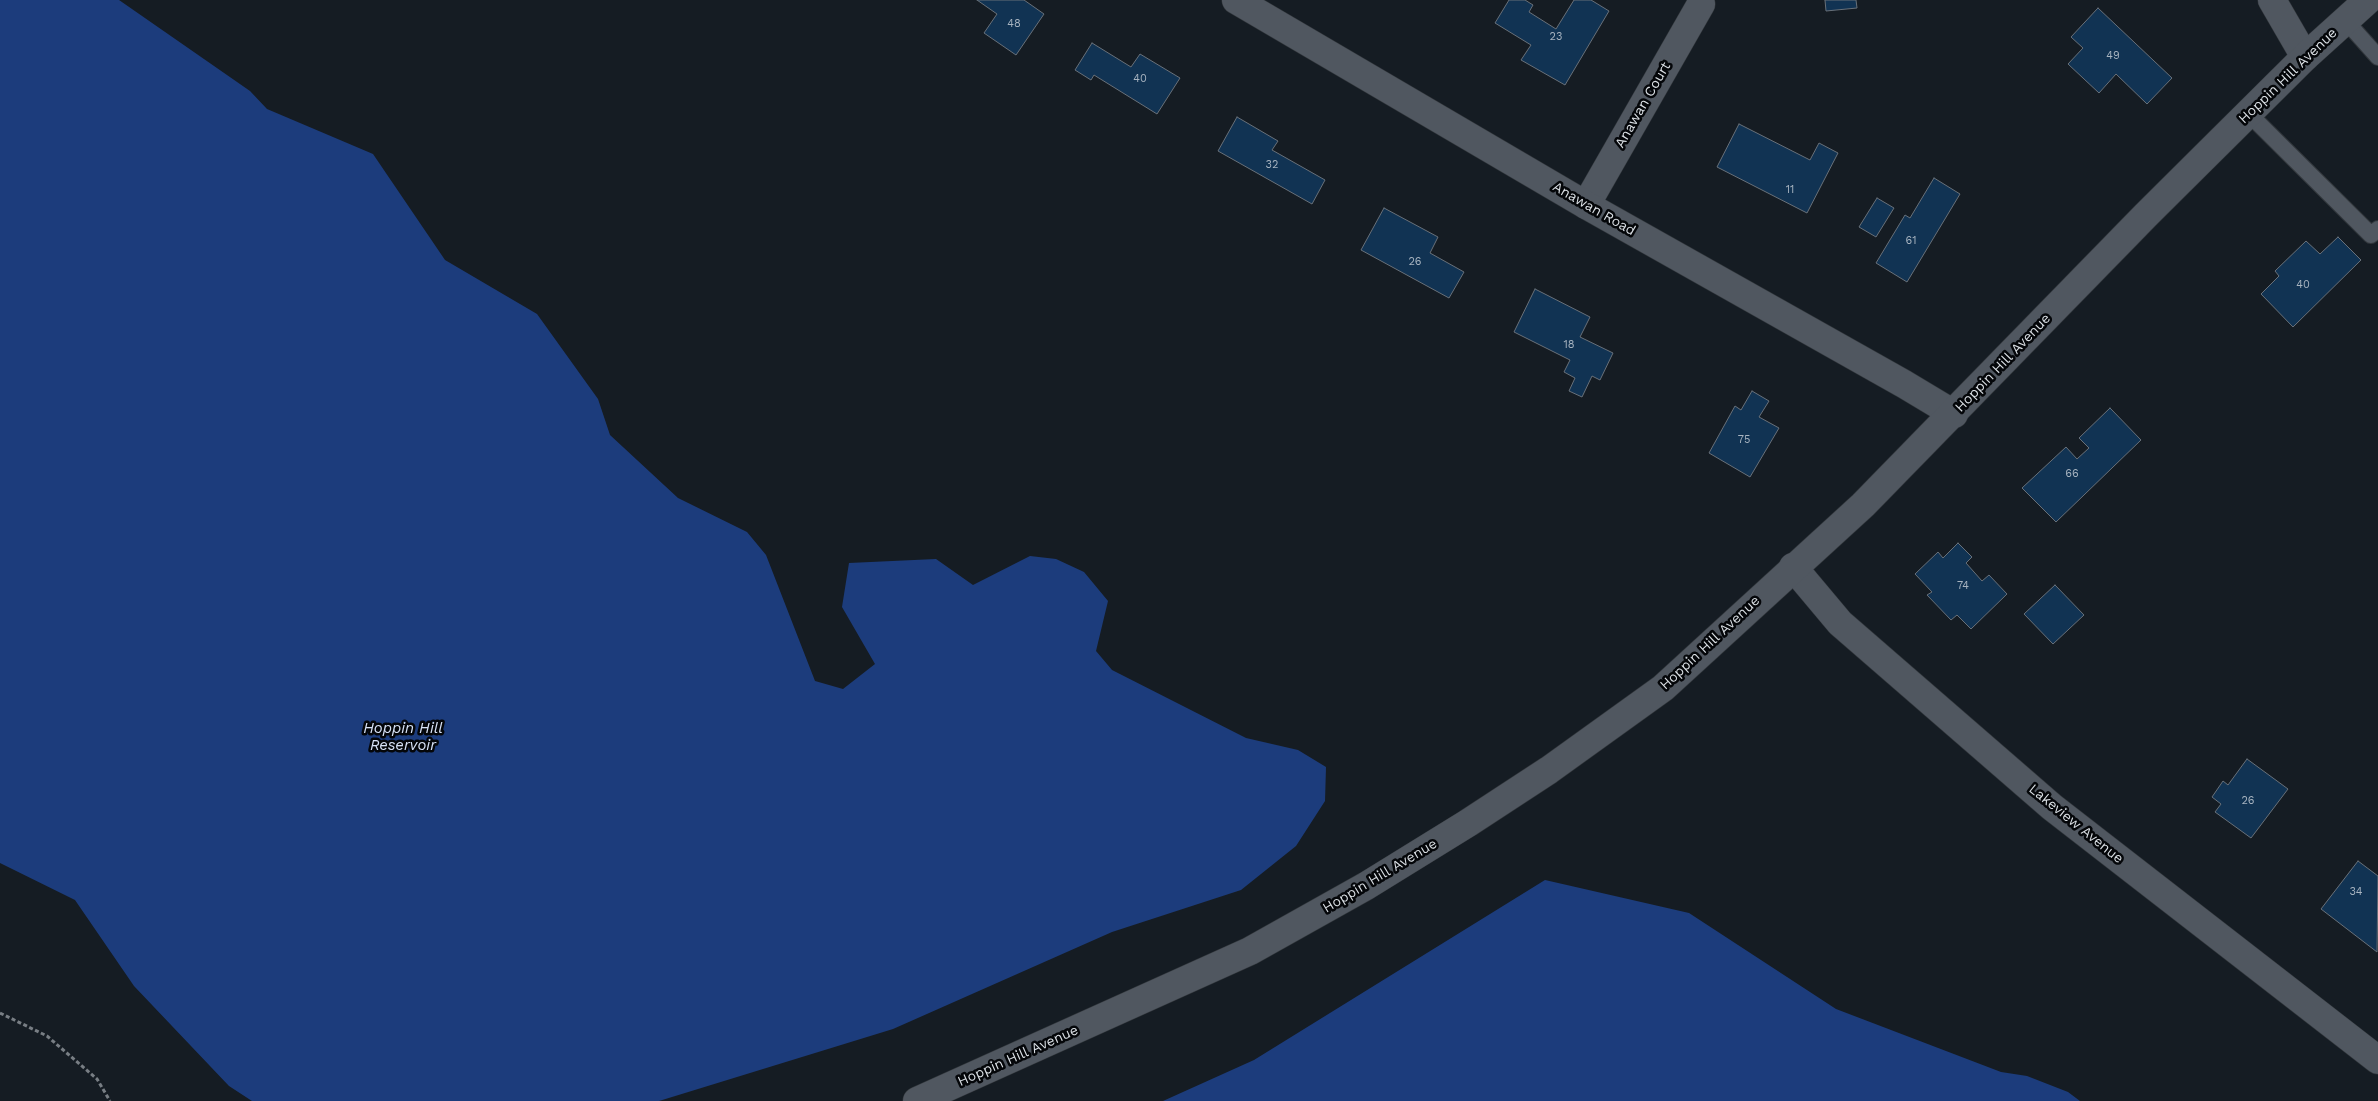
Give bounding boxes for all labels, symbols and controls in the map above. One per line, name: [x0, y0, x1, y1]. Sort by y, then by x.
house number: 48: [1007, 17, 1021, 31]
street label: Hoppin Hill Avenue: [2235, 25, 2341, 127]
house number: 23: [1550, 30, 1562, 44]
house number: 49: [2106, 49, 2120, 63]
street label: Anawan Court: [1612, 59, 1674, 151]
house number: 40: [1133, 72, 1147, 86]
house number: 32: [1266, 158, 1278, 172]
street label: Anawan Road: [1550, 179, 1638, 239]
house number: 11: [1786, 183, 1794, 197]
house number: 61: [1906, 234, 1916, 248]
house number: 26: [1408, 255, 1422, 269]
house number: 40: [2296, 278, 2310, 292]
street label: Hoppin Hill Avenue: [1952, 310, 2054, 416]
house number: 18: [1563, 338, 1575, 352]
house number: 75: [1738, 433, 1750, 447]
house number: 66: [2065, 467, 2079, 481]
house number: 74: [1957, 579, 1969, 593]
street label: Hoppin Hill Avenue: [1657, 592, 1763, 694]
water label: Hoppin Hill Reservoir: [363, 720, 443, 755]
street label: Lakeview Avenue: [2025, 781, 2127, 867]
house number: 26: [2241, 794, 2255, 808]
street label: Hoppin Hill Avenue: [1320, 835, 1440, 917]
house number: 34: [2349, 885, 2363, 899]
street label: Hoppin Hill Avenue: [955, 1022, 1081, 1090]

